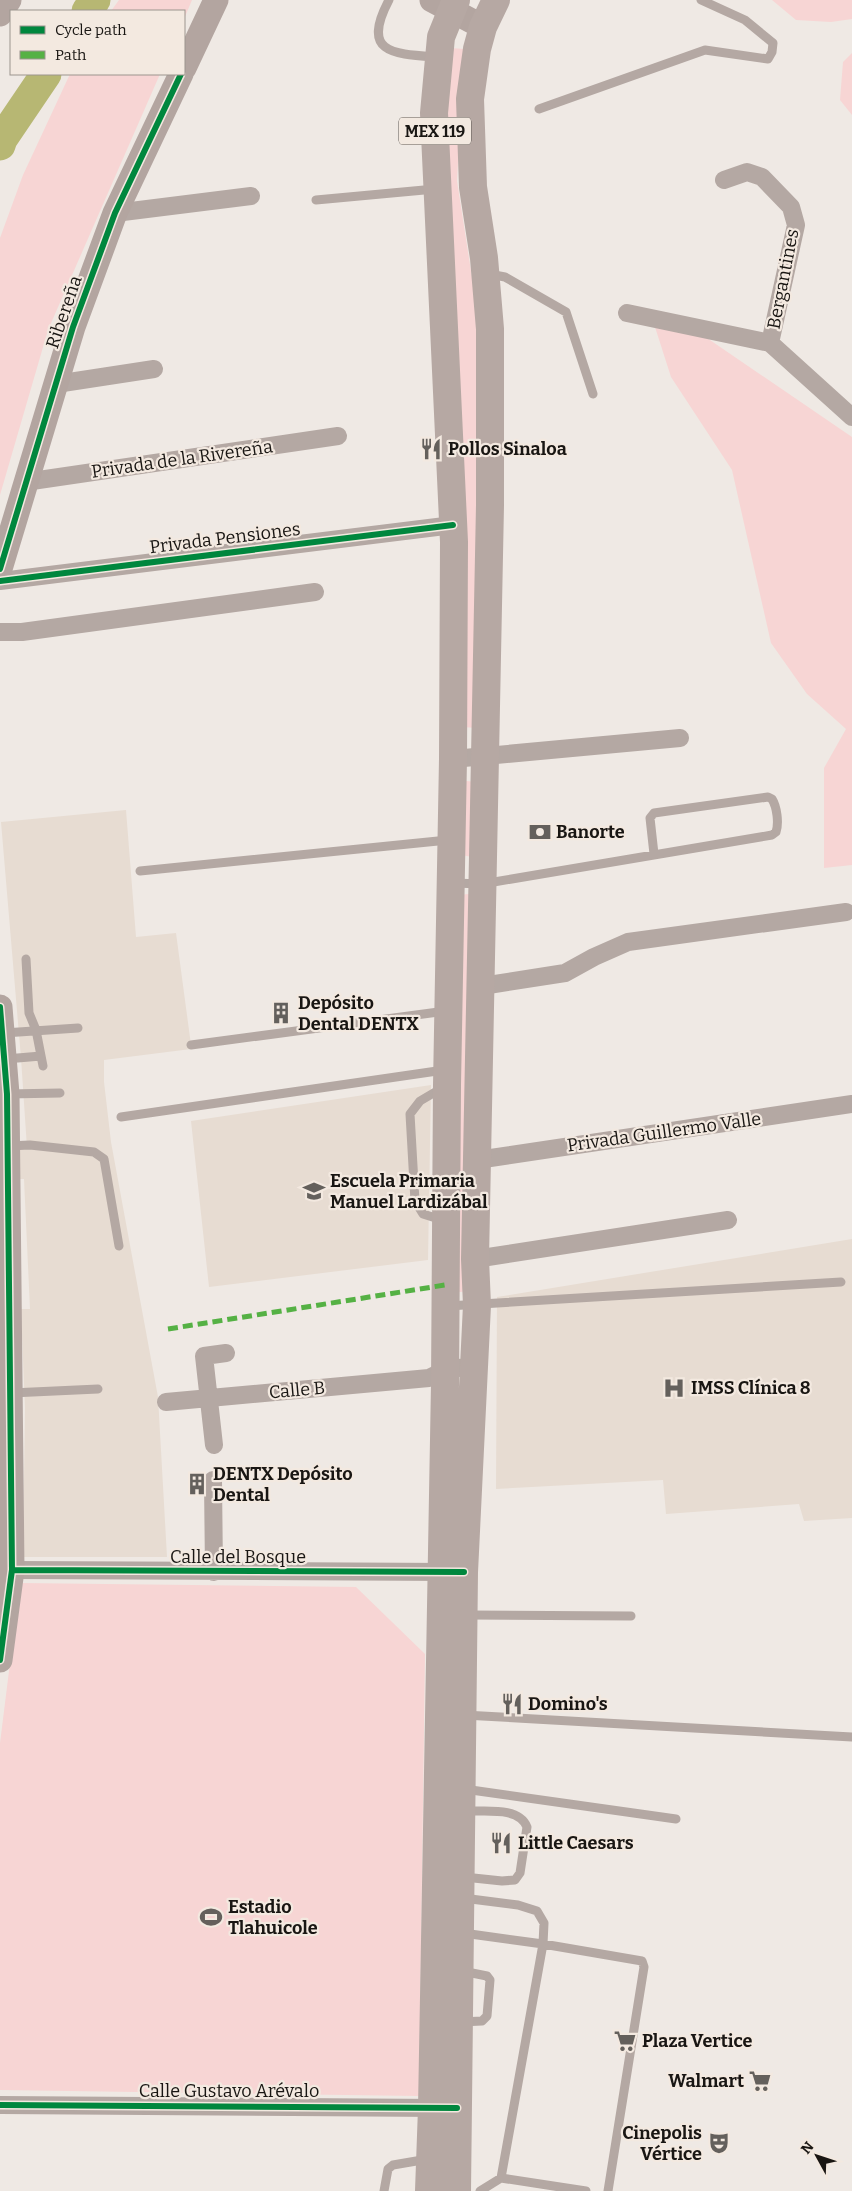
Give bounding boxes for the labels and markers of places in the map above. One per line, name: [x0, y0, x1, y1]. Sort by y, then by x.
restaurant icon: Pollos Sinaloa: [418, 436, 444, 462]
place label: Pollos Sinaloa: [448, 438, 567, 460]
bank icon: Banorte: [527, 819, 553, 845]
place label: Banorte: [556, 821, 625, 843]
place label: Depósito Dental DENTX: [298, 992, 419, 1035]
building icon: Depósito Dental DENTX: [268, 1000, 294, 1026]
place label: Escuela Primaria Manuel Lardizábal: [330, 1170, 488, 1213]
school or university icon: Escuela Primaria Manuel Lardizábal: [301, 1178, 327, 1204]
hospital icon: IMSS Clínica 8: [661, 1375, 687, 1401]
place label: IMSS Clínica 8: [691, 1377, 811, 1399]
place label: DENTX Depósito Dental: [213, 1463, 353, 1506]
building icon: DENTX Depósito Dental: [184, 1471, 210, 1497]
restaurant icon: Domino's: [499, 1691, 525, 1717]
place label: Domino's: [528, 1693, 608, 1715]
restaurant icon: Little Caesars: [488, 1830, 514, 1856]
place label: Little Caesars: [518, 1832, 634, 1854]
place label: Estadio Tlahuicole: [228, 1896, 318, 1939]
sports icon: Estadio Tlahuicole: [198, 1904, 224, 1930]
supermarket icon: Plaza Vertice: [612, 2028, 638, 2054]
place label: Plaza Vertice: [642, 2030, 753, 2052]
supermarket icon: Walmart: [747, 2068, 773, 2094]
place label: Walmart: [668, 2070, 744, 2092]
place label: Cinepolis Vértice: [622, 2122, 702, 2165]
theatre icon: Cinepolis Vértice: [706, 2130, 732, 2156]

